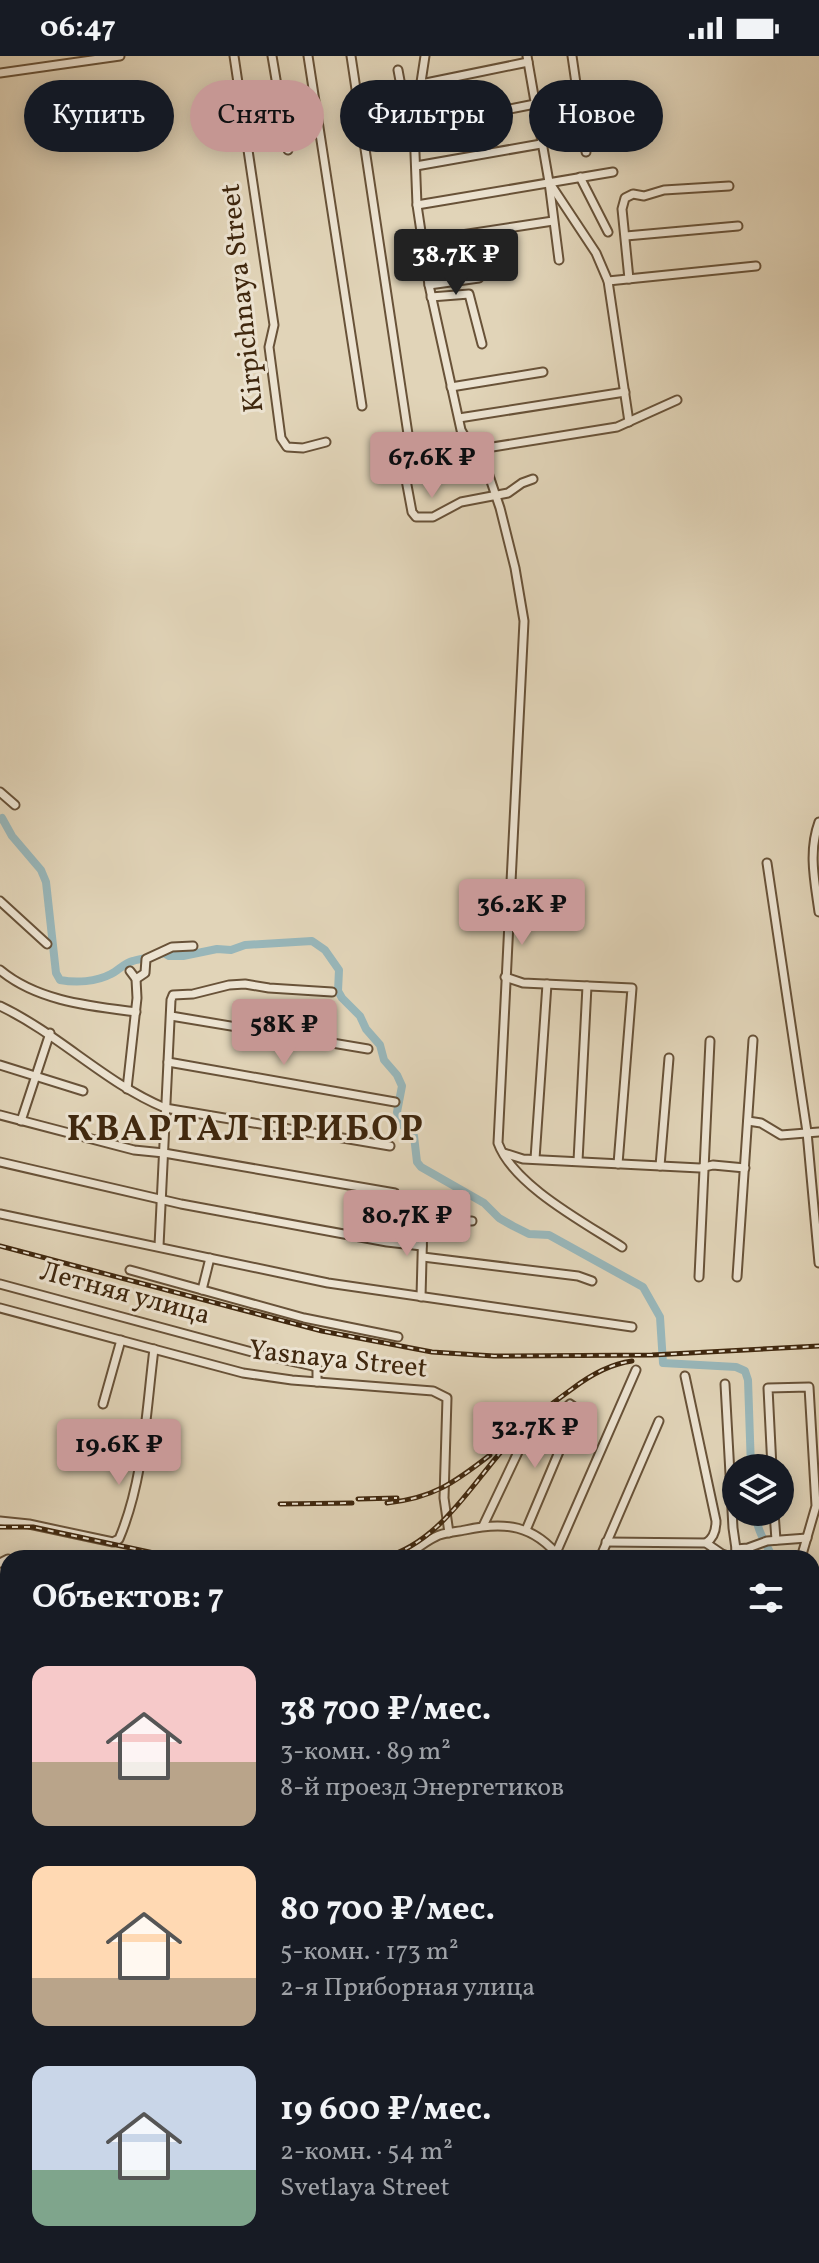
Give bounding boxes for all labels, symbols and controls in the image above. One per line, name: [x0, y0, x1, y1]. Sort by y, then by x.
text: 06:47: [40, 7, 116, 49]
chip: Купить: [24, 80, 174, 152]
chip: Снять: [190, 80, 324, 152]
chip: Фильтры: [340, 80, 513, 152]
chip: Новое: [529, 80, 663, 152]
street label: Kirpichnaya Street: [212, 182, 274, 414]
pin: 38.7K ₽: [382, 229, 530, 297]
text: 38.7K ₽: [412, 237, 500, 273]
pin: 67.6K ₽: [358, 432, 506, 500]
text: 67.6K ₽: [388, 440, 476, 476]
pin: 36.2K ₽: [448, 879, 596, 947]
text: 36.2K ₽: [477, 887, 567, 923]
pin: 58K ₽: [228, 999, 340, 1067]
text: 58K ₽: [250, 1007, 318, 1043]
district label: КВАРТАЛ ПРИБОР: [67, 1106, 425, 1156]
pin: 80.7K ₽: [333, 1190, 481, 1258]
text: 80.7K ₽: [361, 1198, 453, 1234]
street label: Летняя улица: [35, 1253, 215, 1335]
street label: Yasnaya Street: [247, 1331, 429, 1389]
pin: 32.7K ₽: [461, 1402, 609, 1470]
text: 32.7K ₽: [491, 1410, 579, 1446]
pin: 19.6K ₽: [45, 1419, 193, 1487]
text: 19.6K ₽: [75, 1427, 163, 1463]
map controls: [722, 1454, 794, 1526]
button: layers: [722, 1454, 794, 1526]
text: Объектов: 7: [32, 1575, 224, 1622]
icon: filters: [744, 1576, 788, 1620]
text: 38 700 ₽/мес.: [280, 1687, 491, 1734]
icon: home: [96, 1698, 192, 1794]
text: 3-комн. · 89 m²: [280, 1734, 451, 1770]
text: 8-й проезд Энергетиков: [280, 1770, 564, 1806]
text: 80 700 ₽/мес.: [280, 1887, 495, 1934]
icon: home: [96, 1898, 192, 1994]
text: 5-комн. · 173 m²: [280, 1934, 459, 1970]
text: 2-я Приборная улица: [280, 1970, 535, 2006]
text: 19 600 ₽/мес.: [280, 2087, 492, 2134]
icon: home: [96, 2098, 192, 2194]
text: 2-комн. · 54 m²: [280, 2134, 453, 2170]
text: Svetlaya Street: [280, 2170, 450, 2206]

